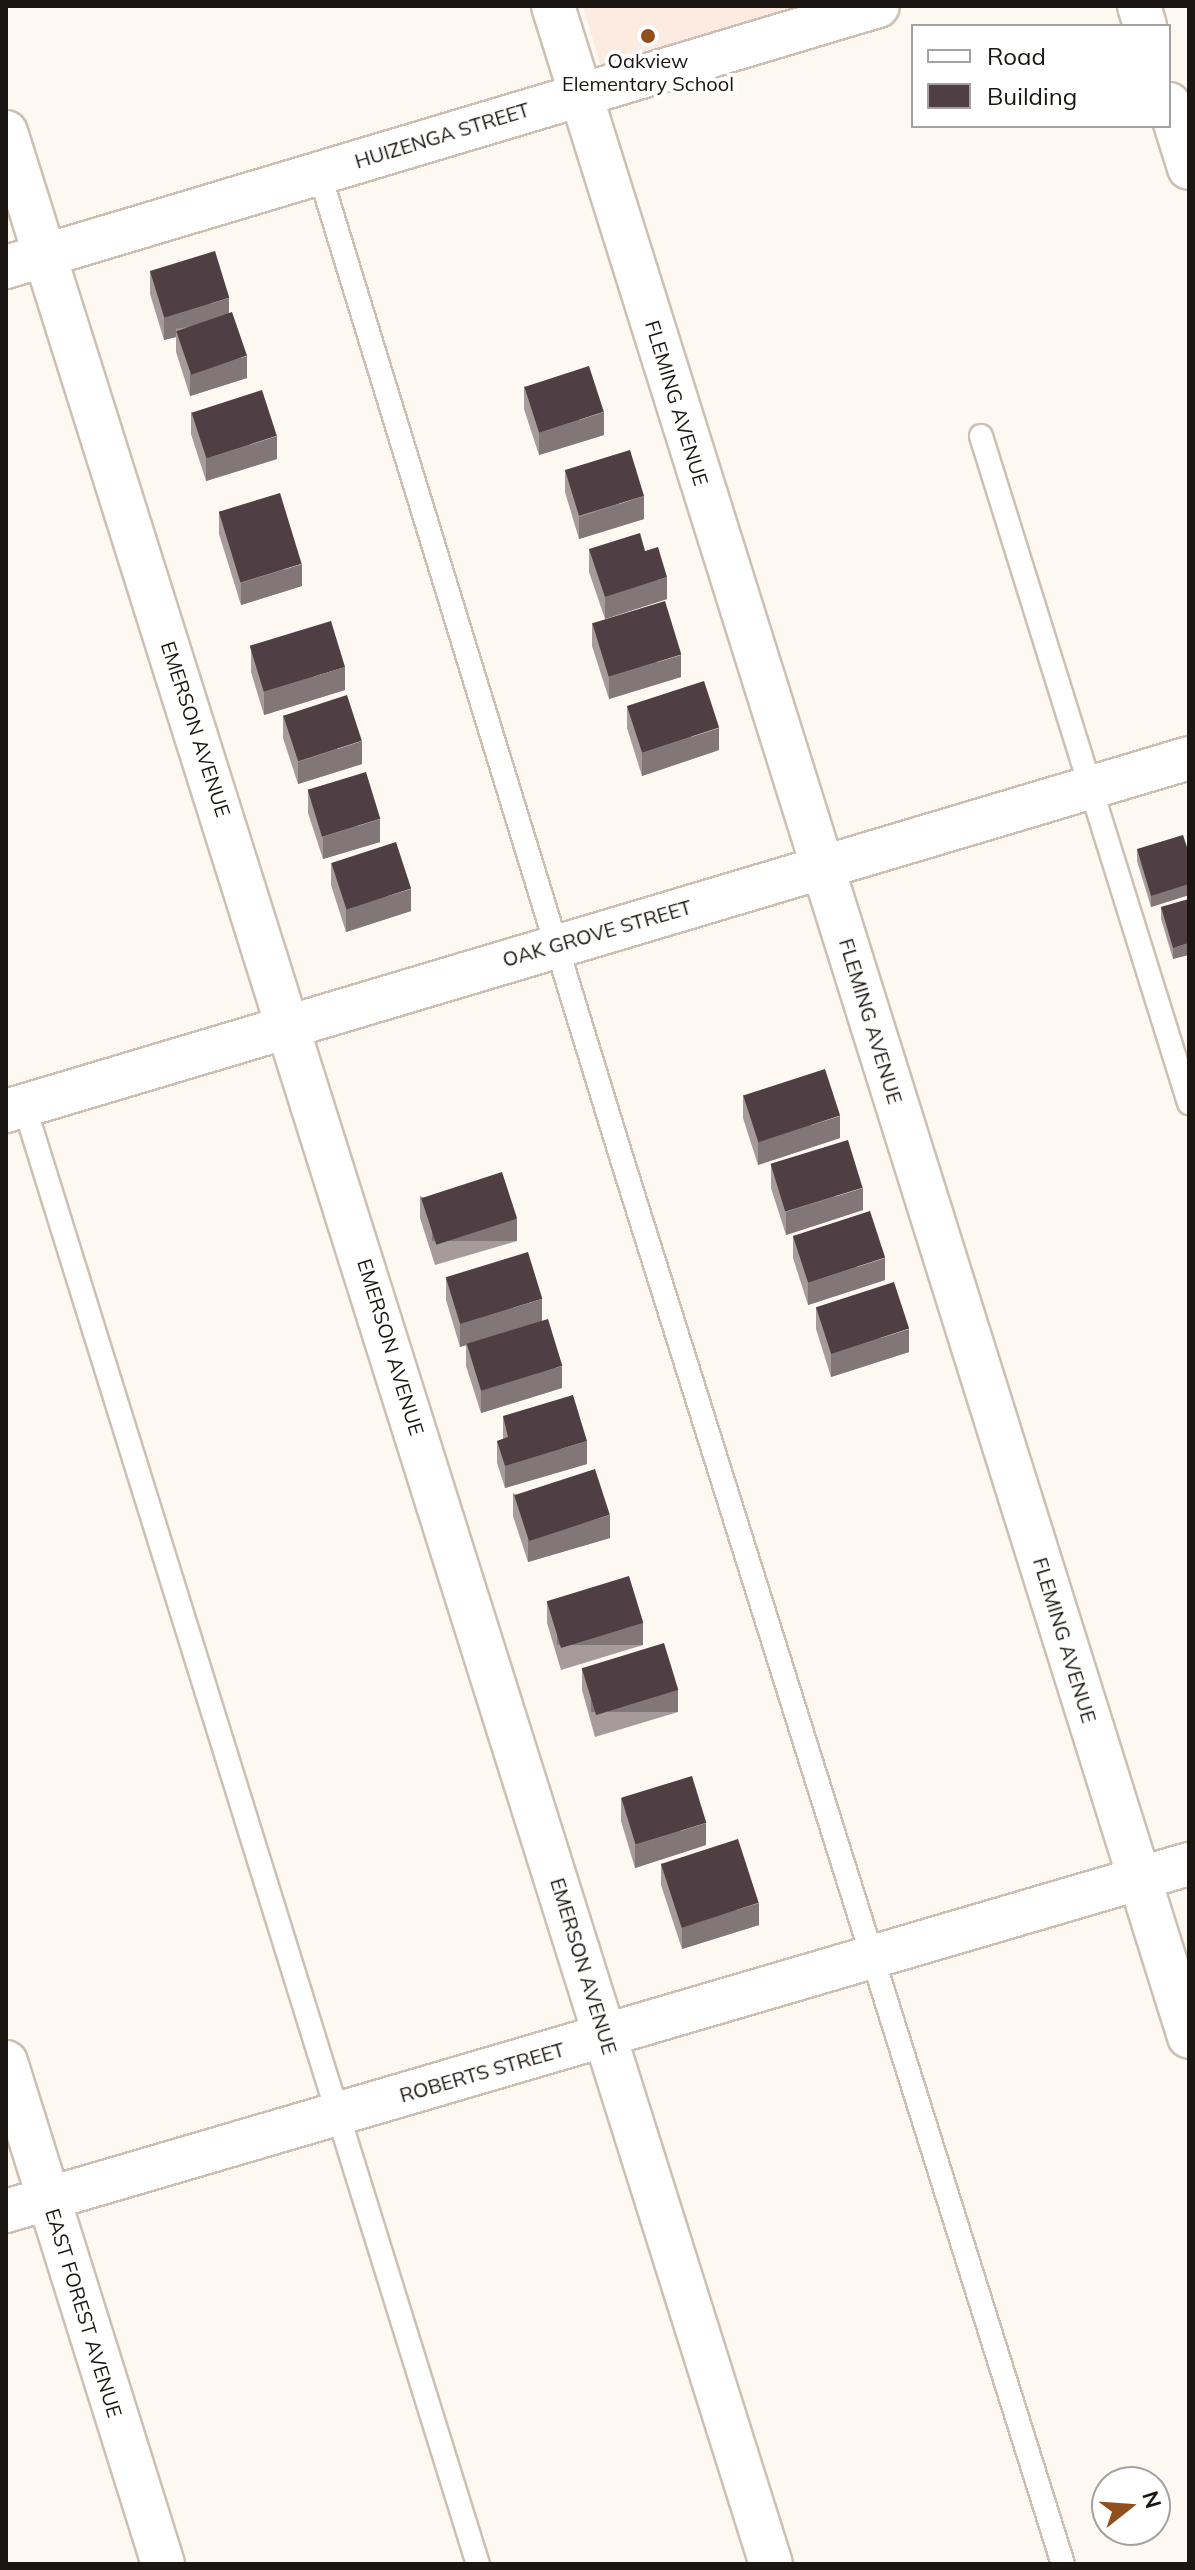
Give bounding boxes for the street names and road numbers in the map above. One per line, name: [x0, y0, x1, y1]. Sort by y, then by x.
street label: HUIZENGA STREET: [352, 97, 532, 173]
street label: FLEMING AVENUE: [640, 317, 714, 489]
street label: EMERSON AVENUE: [156, 638, 236, 820]
street label: OAK GROVE STREET: [500, 895, 694, 971]
street label: FLEMING AVENUE: [834, 935, 908, 1107]
street label: EMERSON AVENUE: [353, 1256, 429, 1438]
street label: FLEMING AVENUE: [1028, 1554, 1102, 1726]
street label: EMERSON AVENUE: [546, 1875, 622, 2057]
street label: ROBERTS STREET: [397, 2037, 567, 2107]
street label: EAST FOREST AVENUE: [41, 2206, 127, 2420]

